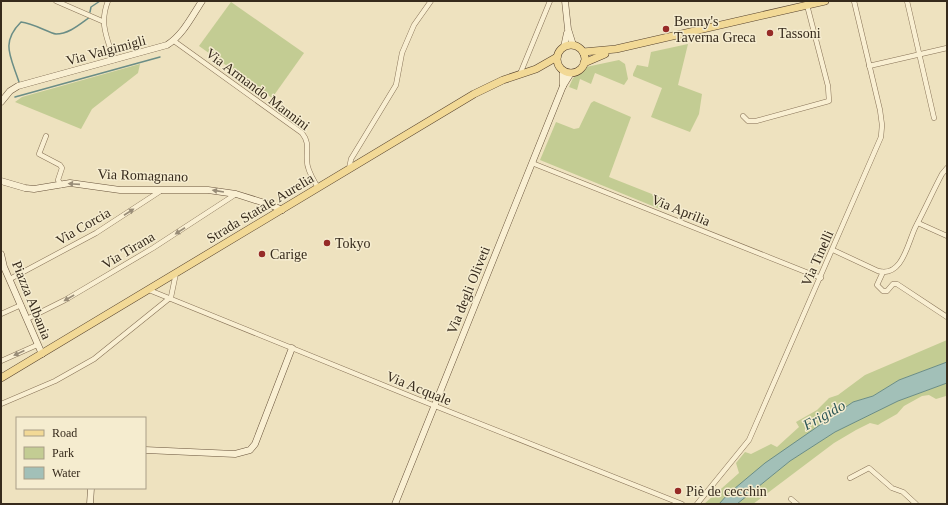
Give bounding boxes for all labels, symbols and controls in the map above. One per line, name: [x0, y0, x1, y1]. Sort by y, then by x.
place label: Benny's Taverna Greca: [674, 14, 757, 45]
marker: Benny's Taverna Greca: [661, 24, 671, 34]
place label: Tassoni: [778, 26, 821, 41]
marker: Tassoni: [765, 28, 775, 38]
street label: Via Valgimigli: [65, 33, 148, 68]
street label: Via Armando Mannini: [203, 46, 313, 133]
street label: Via Romagnano: [97, 166, 188, 185]
street label: Strada Statale Aurelia: [204, 170, 317, 246]
one-way arrow: [68, 181, 80, 188]
one-way arrow: [212, 188, 224, 194]
street label: Via Aprilia: [649, 192, 713, 229]
street label: Via Corcia: [53, 205, 114, 248]
one-way arrow: [124, 208, 135, 216]
one-way arrow: [174, 227, 186, 234]
street label: Via Tirana: [99, 228, 158, 272]
street label: Via Tinelli: [799, 228, 836, 288]
place label: Tokyo: [335, 236, 371, 251]
marker: Tokyo: [322, 238, 332, 248]
street label: Via degli Oliveti: [444, 244, 493, 336]
place label: Carige: [270, 247, 307, 262]
marker: Carige: [257, 249, 267, 259]
street label: Piazza Albania: [9, 259, 54, 342]
one-way arrow: [63, 294, 75, 301]
one-way arrow: [14, 350, 25, 356]
street label: Via Acquale: [384, 369, 453, 408]
water label: Frigido: [799, 397, 848, 434]
legend: [16, 417, 146, 489]
text: Road: [52, 426, 77, 440]
text: Park: [52, 446, 74, 460]
text: Water: [52, 466, 80, 480]
place label: Piè de cecchin: [686, 484, 767, 499]
marker: Piè de cecchin: [673, 486, 683, 496]

